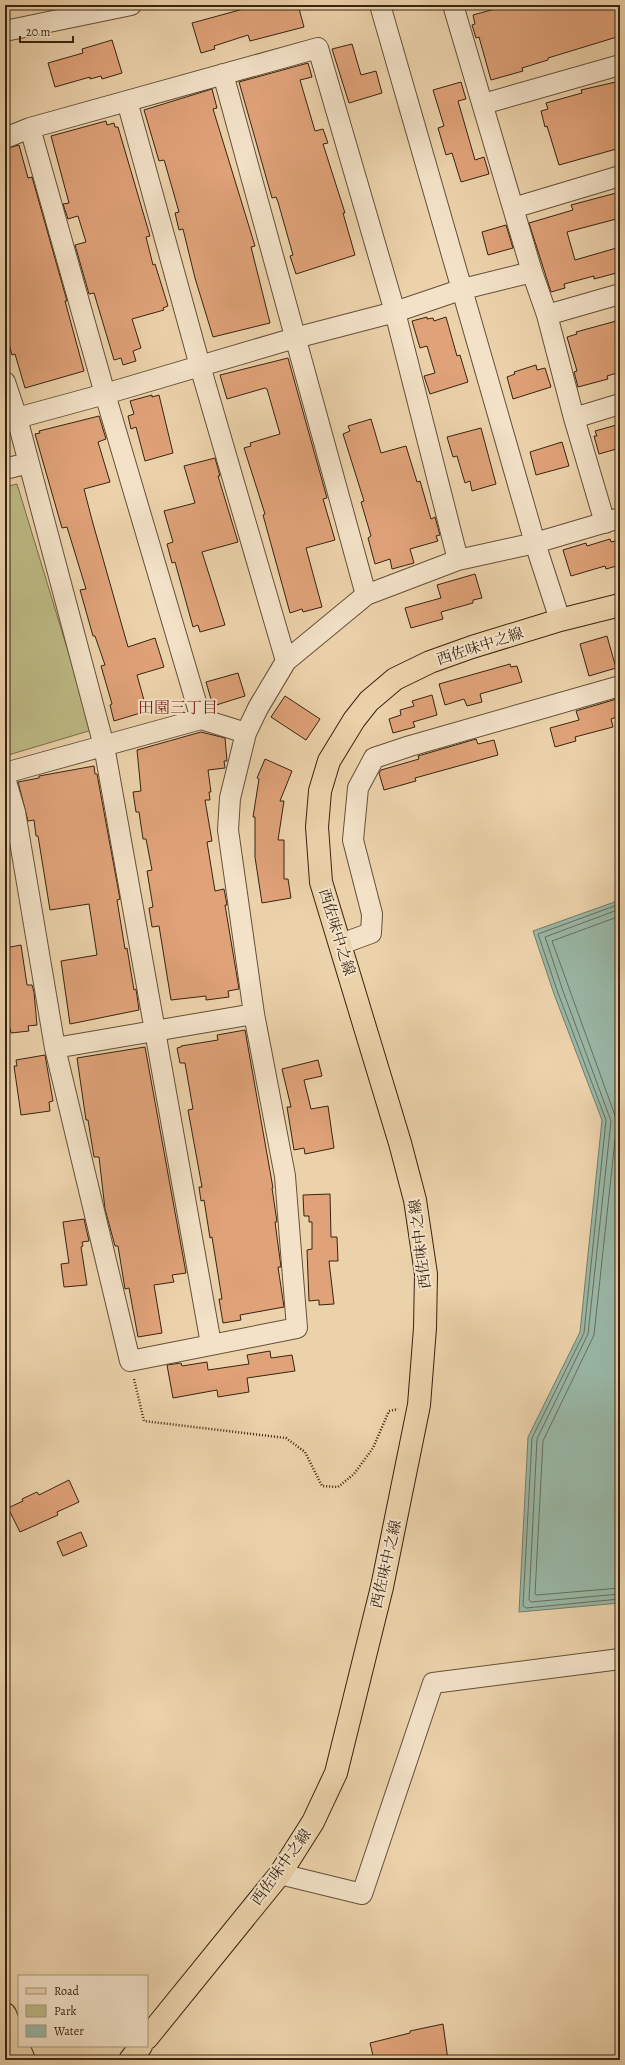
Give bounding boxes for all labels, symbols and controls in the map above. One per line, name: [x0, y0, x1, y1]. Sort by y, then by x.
scale bar: [20, 18, 73, 44]
text: 20 m: [26, 24, 50, 40]
street label: 西佐味中之線: [434, 623, 526, 669]
district label: 田園三丁目: [138, 697, 218, 719]
street label: 西佐味中之線: [314, 886, 360, 978]
street label: 西佐味中之線: [405, 1198, 435, 1290]
street label: 西佐味中之線: [366, 1518, 406, 1610]
street label: 西佐味中之線: [246, 1825, 316, 1909]
legend: [18, 1975, 148, 2047]
text: Road: [54, 1983, 80, 1999]
text: Park: [54, 2003, 77, 2019]
text: Water: [53, 2023, 84, 2039]

